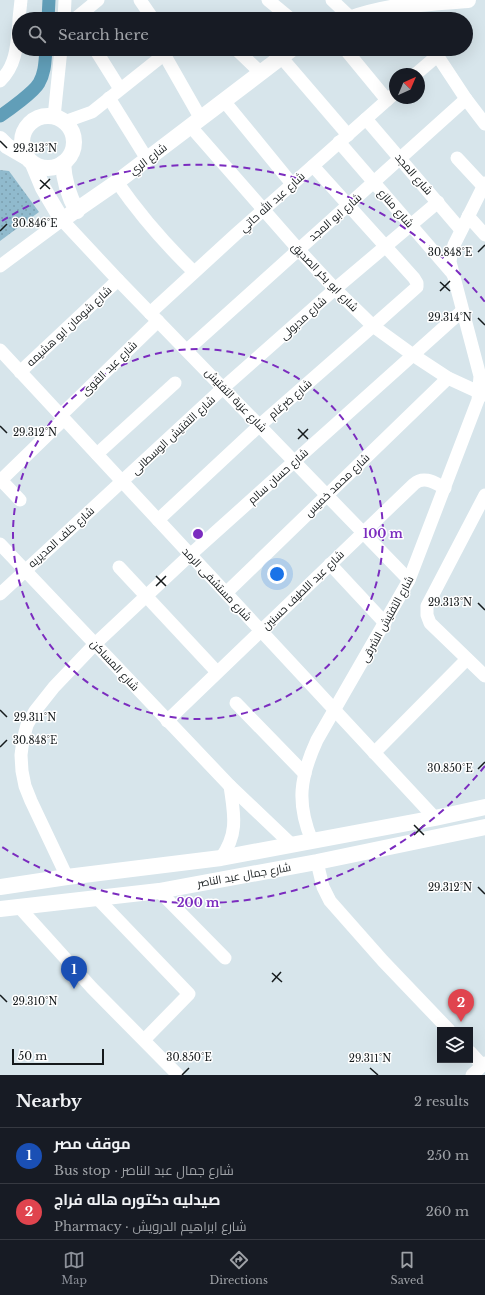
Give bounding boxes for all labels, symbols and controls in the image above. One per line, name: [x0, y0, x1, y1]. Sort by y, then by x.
search box: [12, 12, 473, 56]
icon: search: [26, 23, 48, 45]
text: Search here: [58, 25, 149, 44]
north arrow: [389, 68, 425, 104]
street label: شارع الري: [126, 140, 171, 179]
text: 29.313°N: [13, 142, 57, 155]
street label: شارع المجد: [391, 150, 436, 198]
street label: شارع عبد الله حاتي: [236, 168, 309, 236]
street label: شارع منازع: [375, 186, 417, 231]
street label: شارع ابو المجد: [306, 190, 365, 245]
text: 30.846°E: [13, 217, 57, 230]
street label: شارع ابو بكر الصديق: [288, 240, 361, 315]
text: 30.848°E: [428, 246, 472, 259]
street label: شارع شومان ابو هشيمه: [24, 283, 115, 370]
street label: شارع مدبولى: [277, 293, 330, 343]
text: 29.314°N: [428, 311, 472, 324]
street label: شارع عبد القوى: [78, 338, 141, 399]
street label: شارع عزبة التفتيش: [201, 365, 270, 435]
street label: شارع ضرغام: [265, 376, 315, 422]
street label: شارع التفتيش الوسطانى: [128, 392, 219, 478]
text: 29.312°N: [13, 426, 57, 439]
street label: شارع حسان سالم: [245, 445, 312, 507]
street label: شارع محمد خميس: [302, 450, 373, 520]
street label: شارع خلف المديريه: [25, 504, 98, 571]
text: 100 m: [363, 526, 404, 541]
centre of rings: [191, 527, 205, 541]
street label: شارع مستشفى الرمد: [178, 544, 255, 624]
street label: شارع عبد اللطيف حسنين: [259, 547, 348, 633]
your location: [267, 564, 287, 584]
street label: شارع التفتيش الشرقى: [357, 573, 417, 665]
text: 29.313°N: [428, 596, 472, 609]
street label: شارع المساكن: [87, 636, 142, 694]
text: 29.311°N: [14, 711, 56, 724]
text: 30.848°E: [13, 734, 57, 747]
text: 30.850°E: [427, 762, 473, 775]
street label: شارع جمال عبد الناصر: [195, 860, 292, 891]
text: 29.312°N: [428, 881, 472, 894]
text: 200 m: [177, 895, 220, 910]
pin: 1: [61, 956, 87, 989]
pin: 2: [448, 989, 474, 1022]
text: 29.310°N: [12, 995, 58, 1008]
map controls: [437, 1027, 473, 1063]
button: layers: [437, 1027, 473, 1063]
scale bar: [12, 1047, 104, 1066]
text: 50 m: [18, 1049, 47, 1063]
text: 30.850°E: [166, 1051, 212, 1064]
text: 29.311°N: [349, 1052, 391, 1065]
text: Nearby: [16, 1091, 82, 1112]
text: 2 results: [414, 1093, 469, 1110]
text: موقف مصر: [54, 1134, 131, 1153]
text: 1: [26, 1147, 32, 1164]
text: 250 m: [427, 1147, 469, 1164]
text: Bus stop · شارع جمال عبد الناصر: [54, 1162, 234, 1179]
text: صيدليه دكتوره هاله فراج: [54, 1190, 221, 1209]
text: 2: [25, 1203, 33, 1220]
text: 260 m: [426, 1203, 469, 1220]
text: Pharmacy · شارع ابراهيم الدرويش: [54, 1218, 246, 1235]
tab: Map: [61, 1249, 87, 1287]
tab: Directions: [209, 1249, 268, 1287]
tab: Saved: [391, 1249, 424, 1287]

